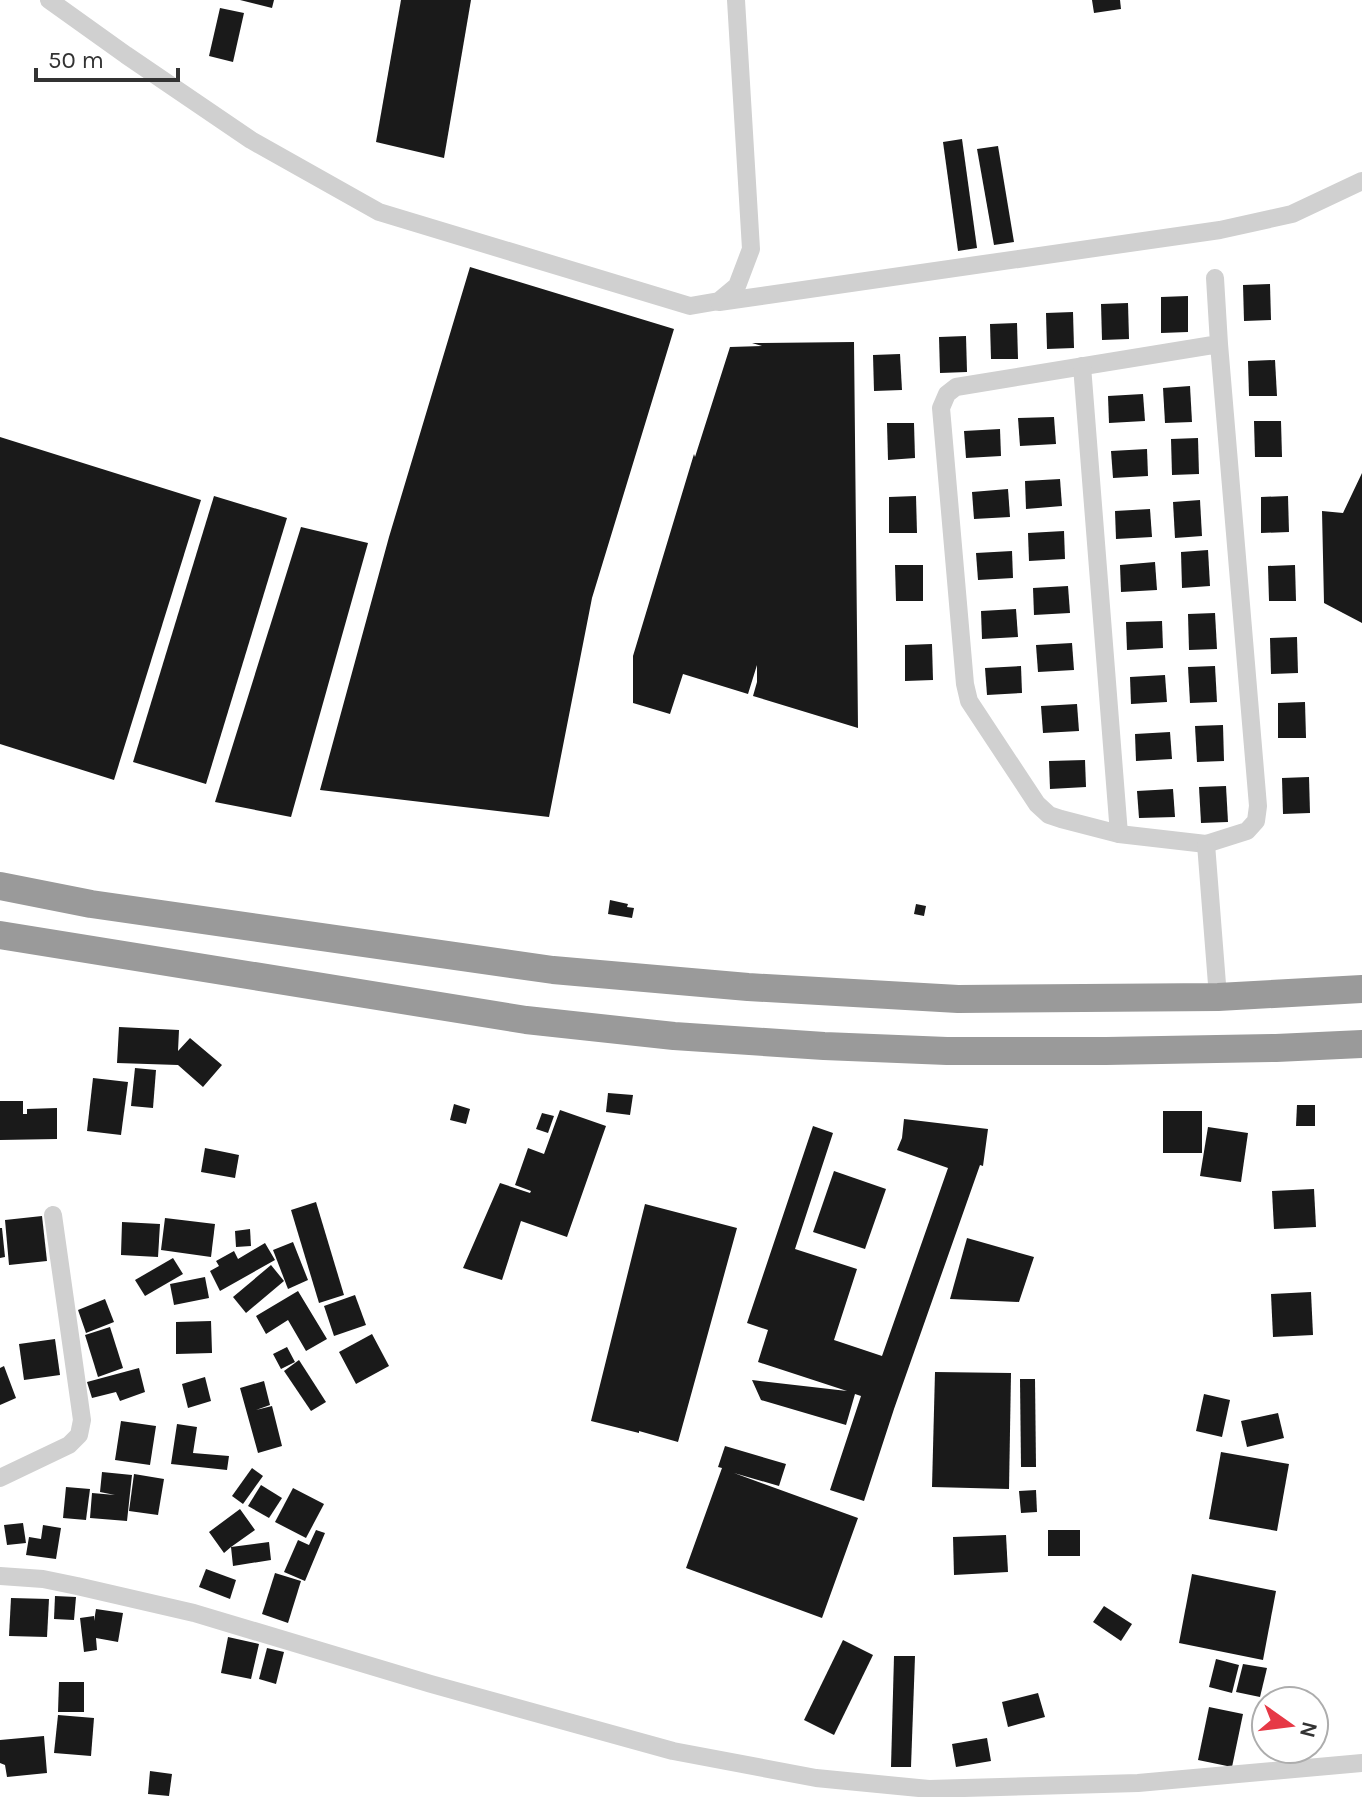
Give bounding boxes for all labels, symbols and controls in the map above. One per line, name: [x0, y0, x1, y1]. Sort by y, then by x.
scale bar: [36, 32, 178, 82]
text: 50 m: [48, 46, 104, 74]
north arrow: [1250, 1685, 1330, 1765]
text: N: [1294, 1719, 1323, 1740]

